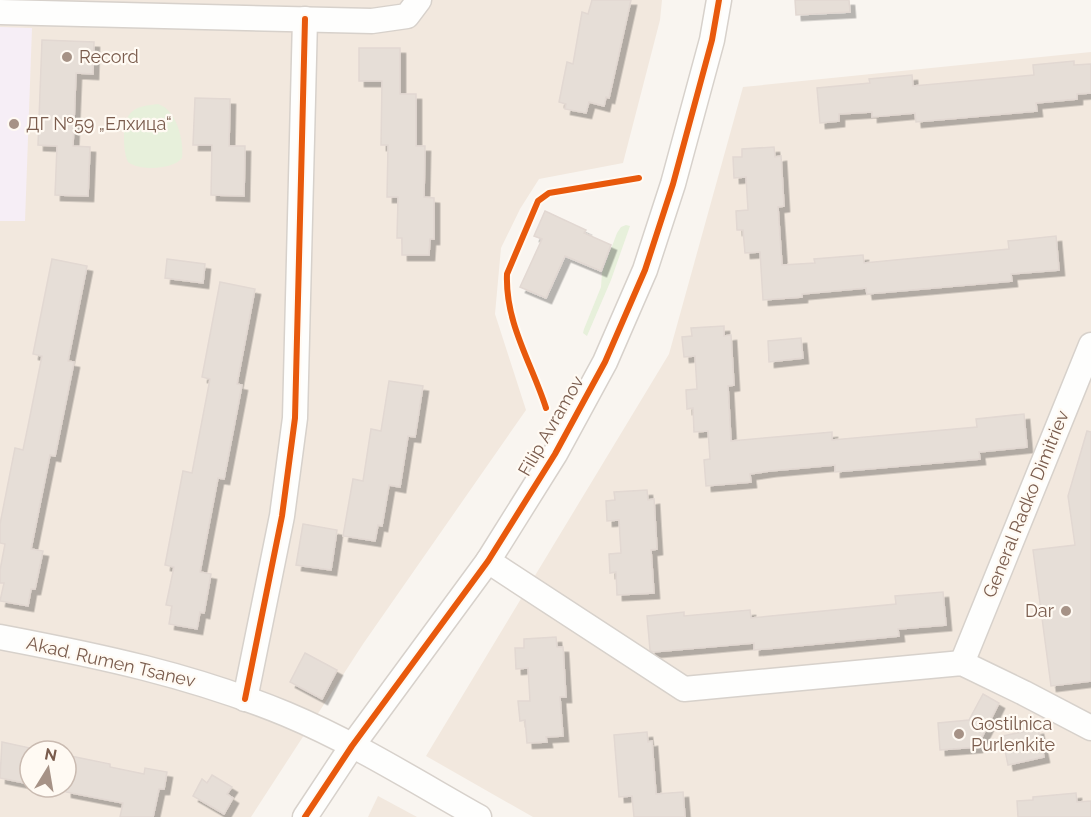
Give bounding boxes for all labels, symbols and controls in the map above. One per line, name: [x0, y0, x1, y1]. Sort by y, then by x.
place label: Record: [79, 46, 139, 67]
marker: Record: [60, 50, 74, 64]
place label: ДГ №59 „Елхица“: [26, 113, 172, 134]
marker: ДГ №59 „Елхица“: [7, 117, 21, 131]
street label: Filip Avramov: [513, 372, 588, 480]
street label: General Radko Dimitriev: [978, 407, 1073, 600]
place label: Dar: [1025, 600, 1055, 621]
marker: Dar: [1059, 604, 1073, 618]
street label: Akad. Rumen Tsanev: [25, 632, 198, 691]
place label: Gostilnica Purlenkite: [971, 713, 1055, 755]
marker: Gostilnica Purlenkite: [952, 727, 966, 741]
north arrow: [18, 739, 78, 799]
text: N: [43, 744, 59, 765]

